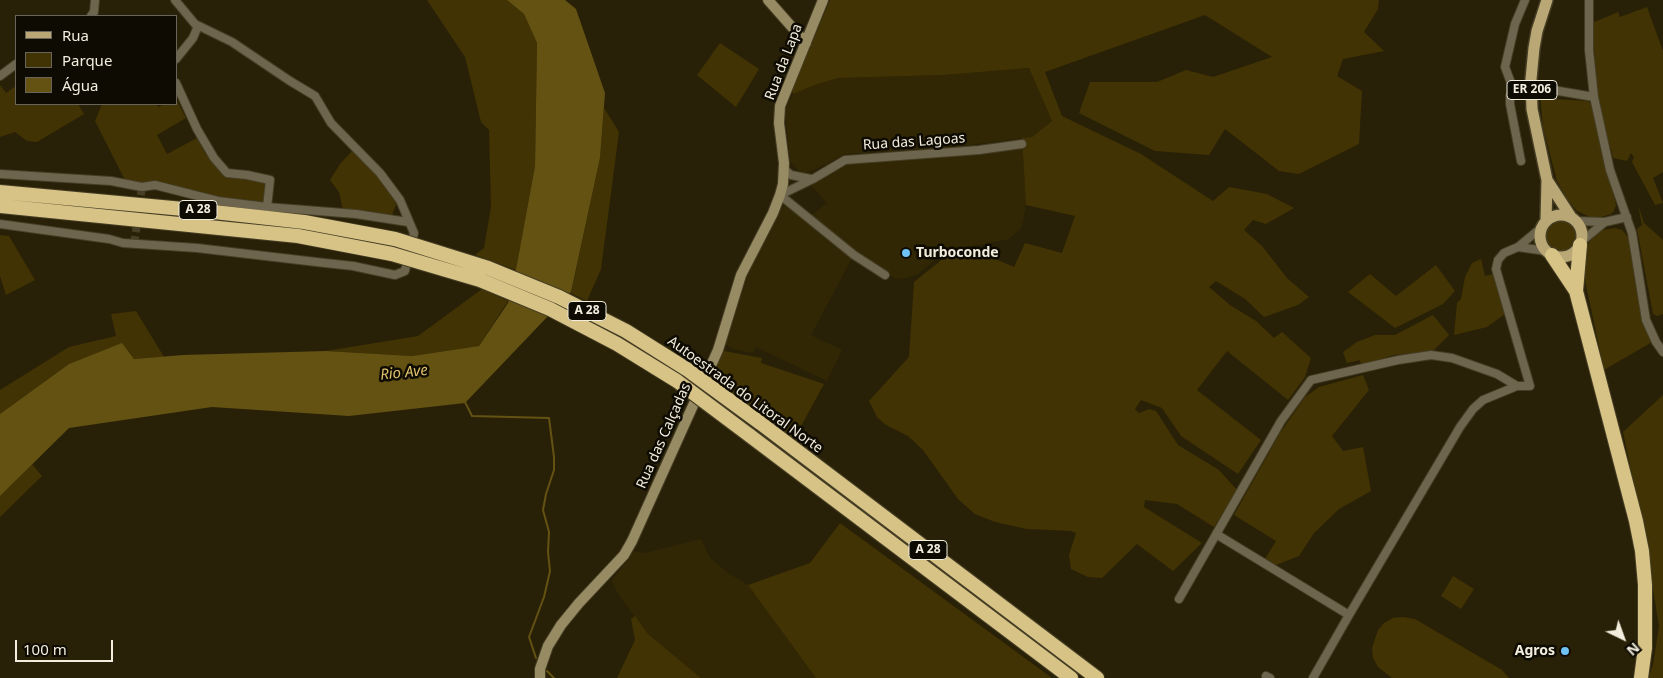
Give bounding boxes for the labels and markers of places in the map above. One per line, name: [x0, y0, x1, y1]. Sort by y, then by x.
place label: Turboconde: [916, 245, 999, 261]
marker: Turboconde: [900, 247, 912, 259]
place label: Agros: [1515, 643, 1555, 659]
marker: Agros: [1559, 645, 1571, 657]

